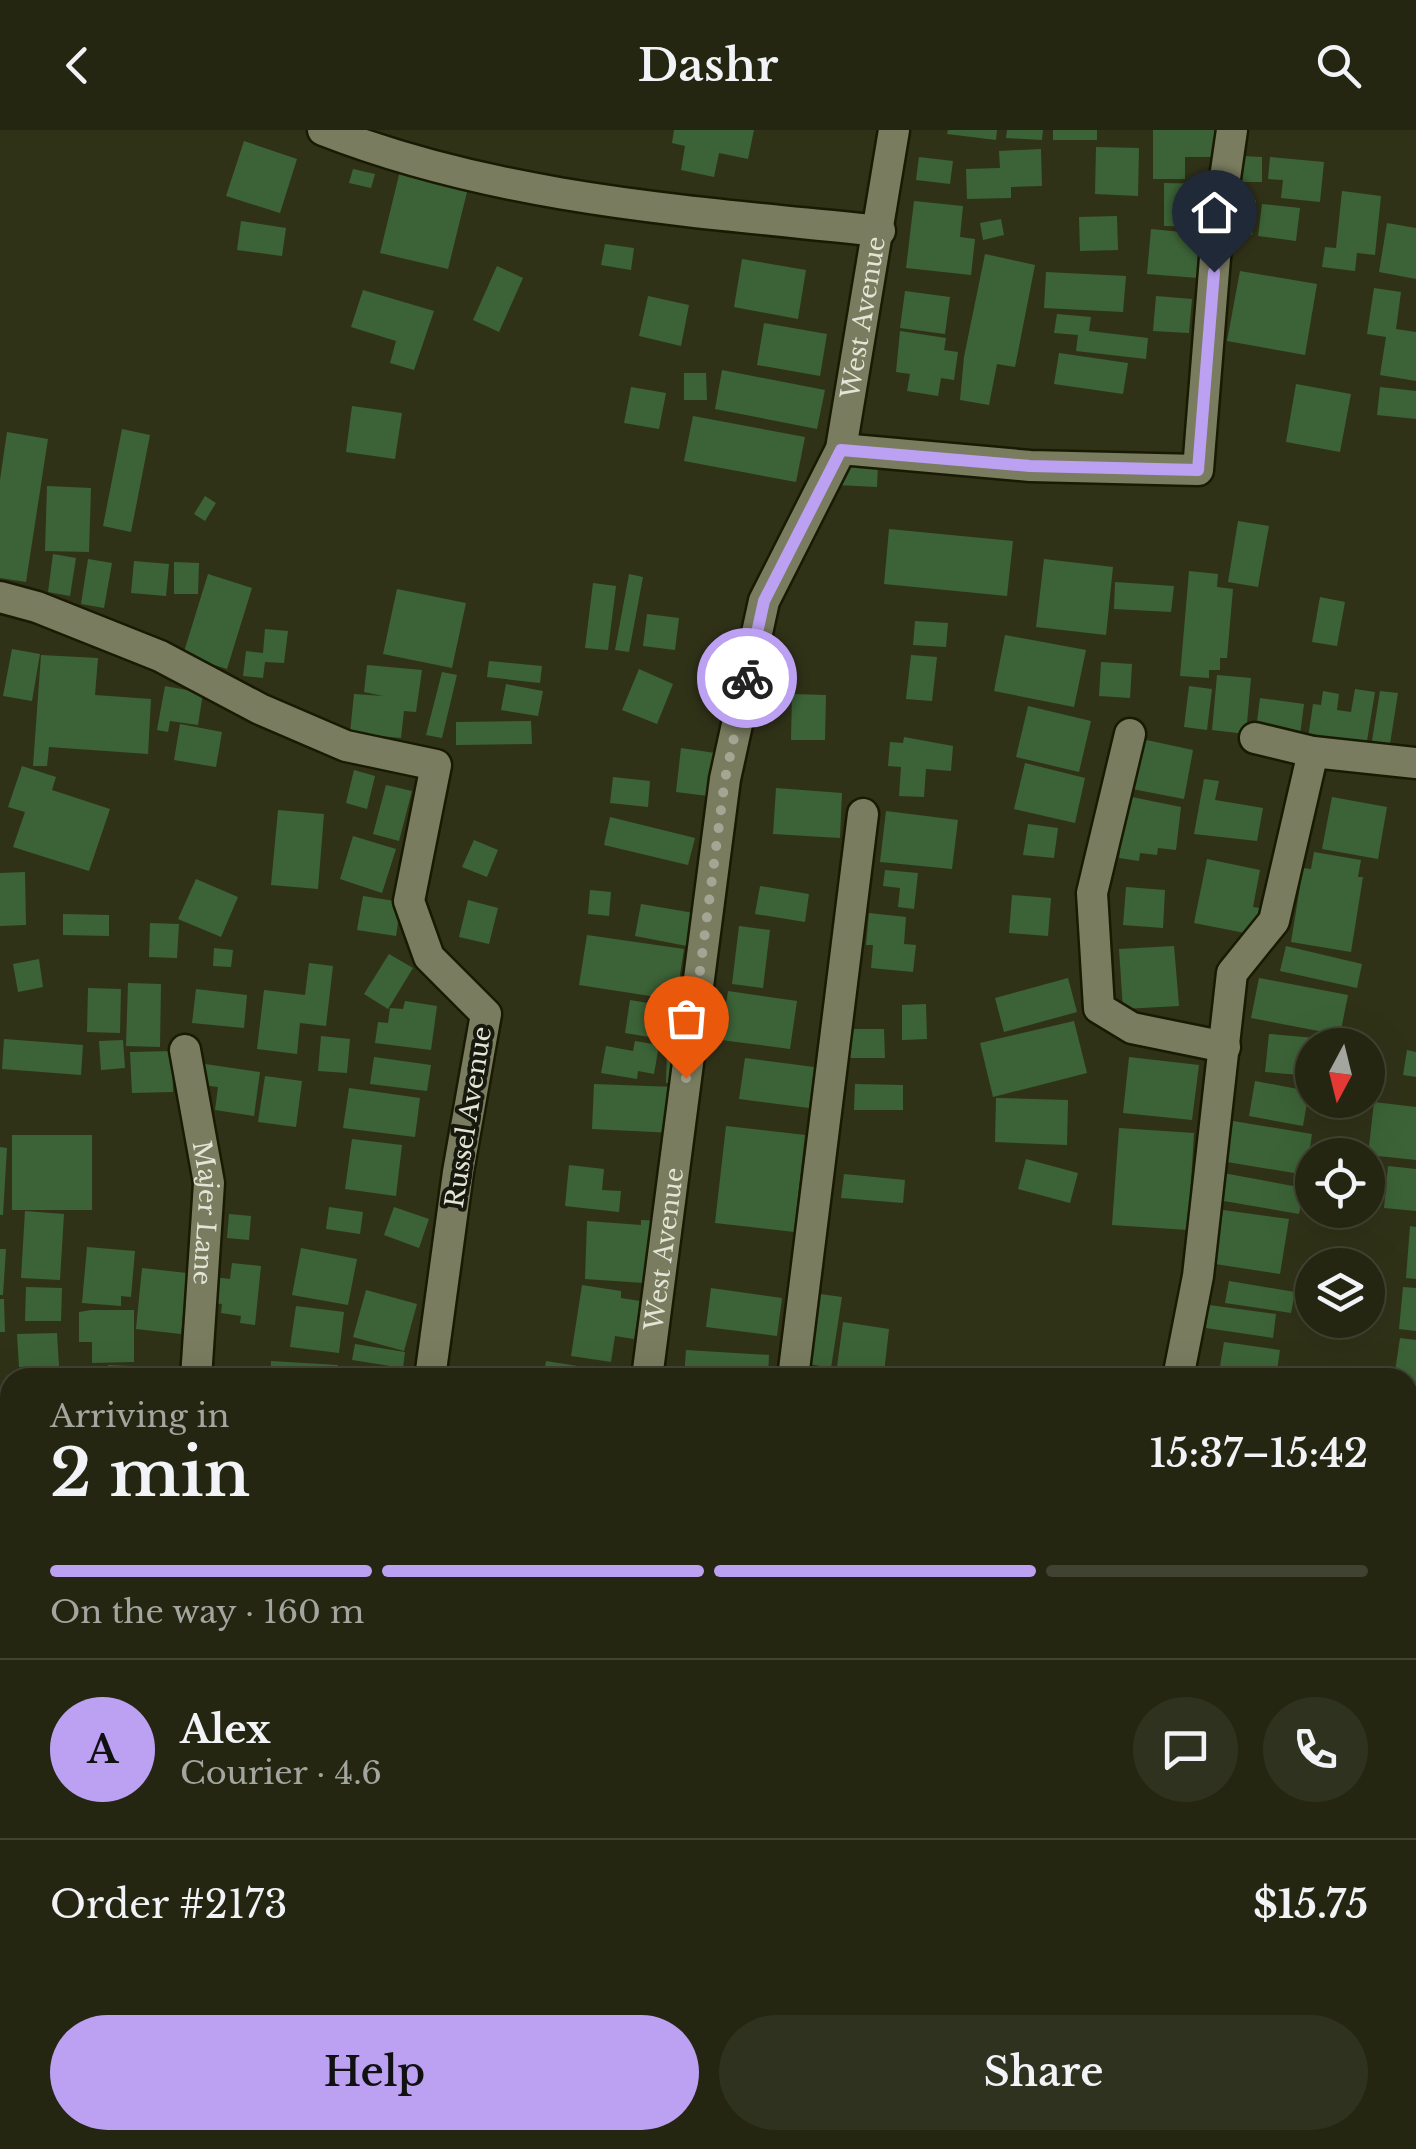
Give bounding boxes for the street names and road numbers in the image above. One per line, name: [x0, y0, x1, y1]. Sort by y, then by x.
street label: West Avenue: [834, 234, 892, 402]
street label: Russel Avenue: [439, 1024, 498, 1210]
street label: Majer Lane: [186, 1138, 224, 1286]
street label: West Avenue: [638, 1166, 690, 1333]

